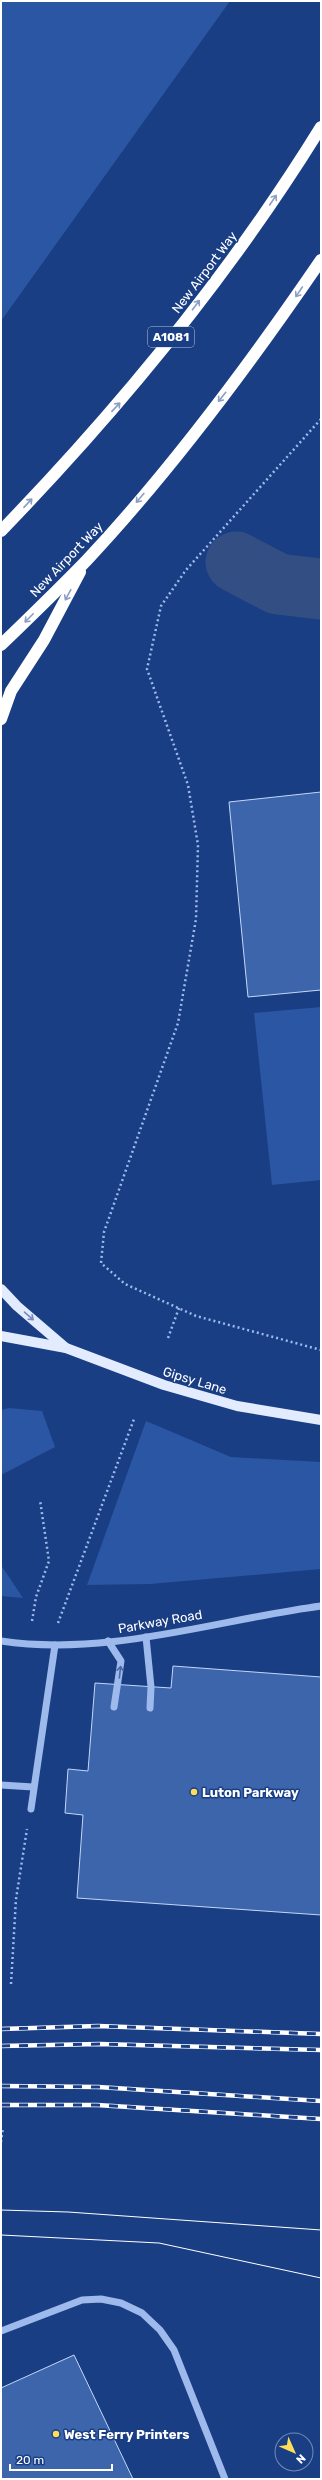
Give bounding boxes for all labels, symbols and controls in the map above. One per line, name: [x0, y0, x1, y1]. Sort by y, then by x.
one-way arrow: [269, 194, 277, 206]
street label: New Airport Way: [169, 228, 240, 316]
one-way arrow: [295, 287, 303, 298]
one-way arrow: [192, 300, 200, 311]
road number: A1081: [148, 327, 194, 347]
one-way arrow: [218, 392, 227, 403]
one-way arrow: [111, 402, 120, 412]
one-way arrow: [136, 493, 145, 503]
one-way arrow: [23, 498, 32, 508]
street label: New Airport Way: [27, 519, 106, 600]
one-way arrow: [63, 589, 71, 601]
one-way arrow: [24, 613, 34, 623]
one-way arrow: [24, 1312, 34, 1321]
street label: Gipsy Lane: [161, 1364, 229, 1397]
street label: Parkway Road: [117, 1607, 203, 1636]
one-way arrow: [116, 1666, 124, 1679]
place label: Luton Parkway: [202, 1785, 299, 1800]
marker: Luton Parkway: [189, 1787, 199, 1797]
place label: West Ferry Printers: [64, 2427, 190, 2442]
marker: West Ferry Printers: [51, 2429, 61, 2439]
north arrow: [274, 2432, 314, 2472]
scale bar: [10, 2446, 112, 2472]
text: N: [293, 2451, 308, 2466]
text: 20 m: [16, 2453, 44, 2467]

